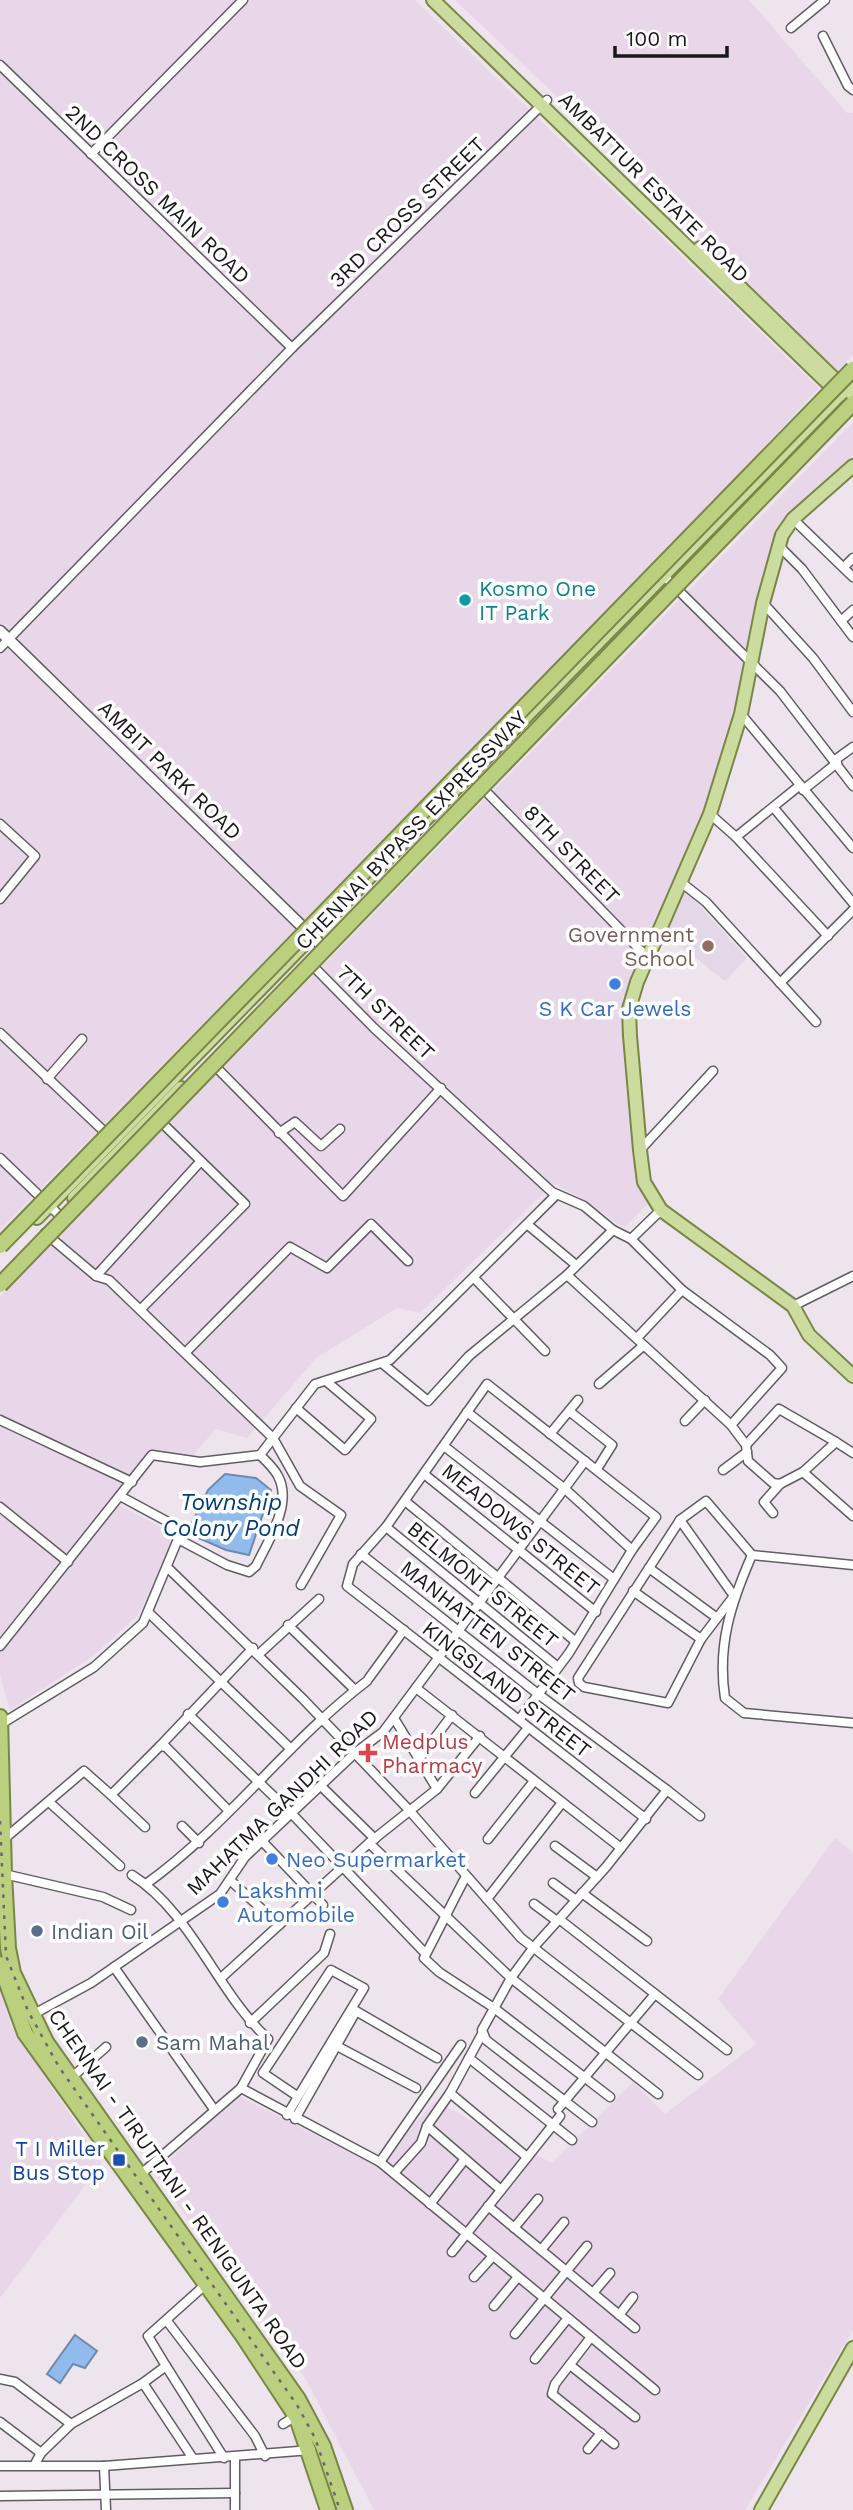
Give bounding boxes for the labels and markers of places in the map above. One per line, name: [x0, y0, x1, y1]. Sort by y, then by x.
place label: Kosmo One IT Park: [479, 576, 596, 625]
marker: Kosmo One IT Park: [457, 592, 473, 608]
place label: Government School: [568, 922, 695, 971]
marker: Government School: [700, 938, 716, 954]
marker: S K Car Jewels: [607, 976, 623, 992]
place label: S K Car Jewels: [539, 996, 691, 1021]
place label: Medplus Pharmacy: [382, 1729, 483, 1778]
marker: Medplus Pharmacy: [360, 1745, 376, 1761]
place label: Neo Supermarket: [286, 1847, 466, 1872]
marker: Neo Supermarket: [264, 1851, 280, 1867]
place label: Lakshmi Automobile: [237, 1878, 355, 1927]
marker: Lakshmi Automobile: [215, 1894, 231, 1910]
place label: Indian Oil: [51, 1919, 149, 1944]
marker: Indian Oil: [29, 1923, 45, 1939]
place label: Sam Mahal: [156, 2030, 270, 2055]
marker: Sam Mahal: [134, 2034, 150, 2050]
place label: T I Miller Bus Stop: [12, 2136, 105, 2185]
marker: T I Miller Bus Stop: [111, 2152, 127, 2168]

